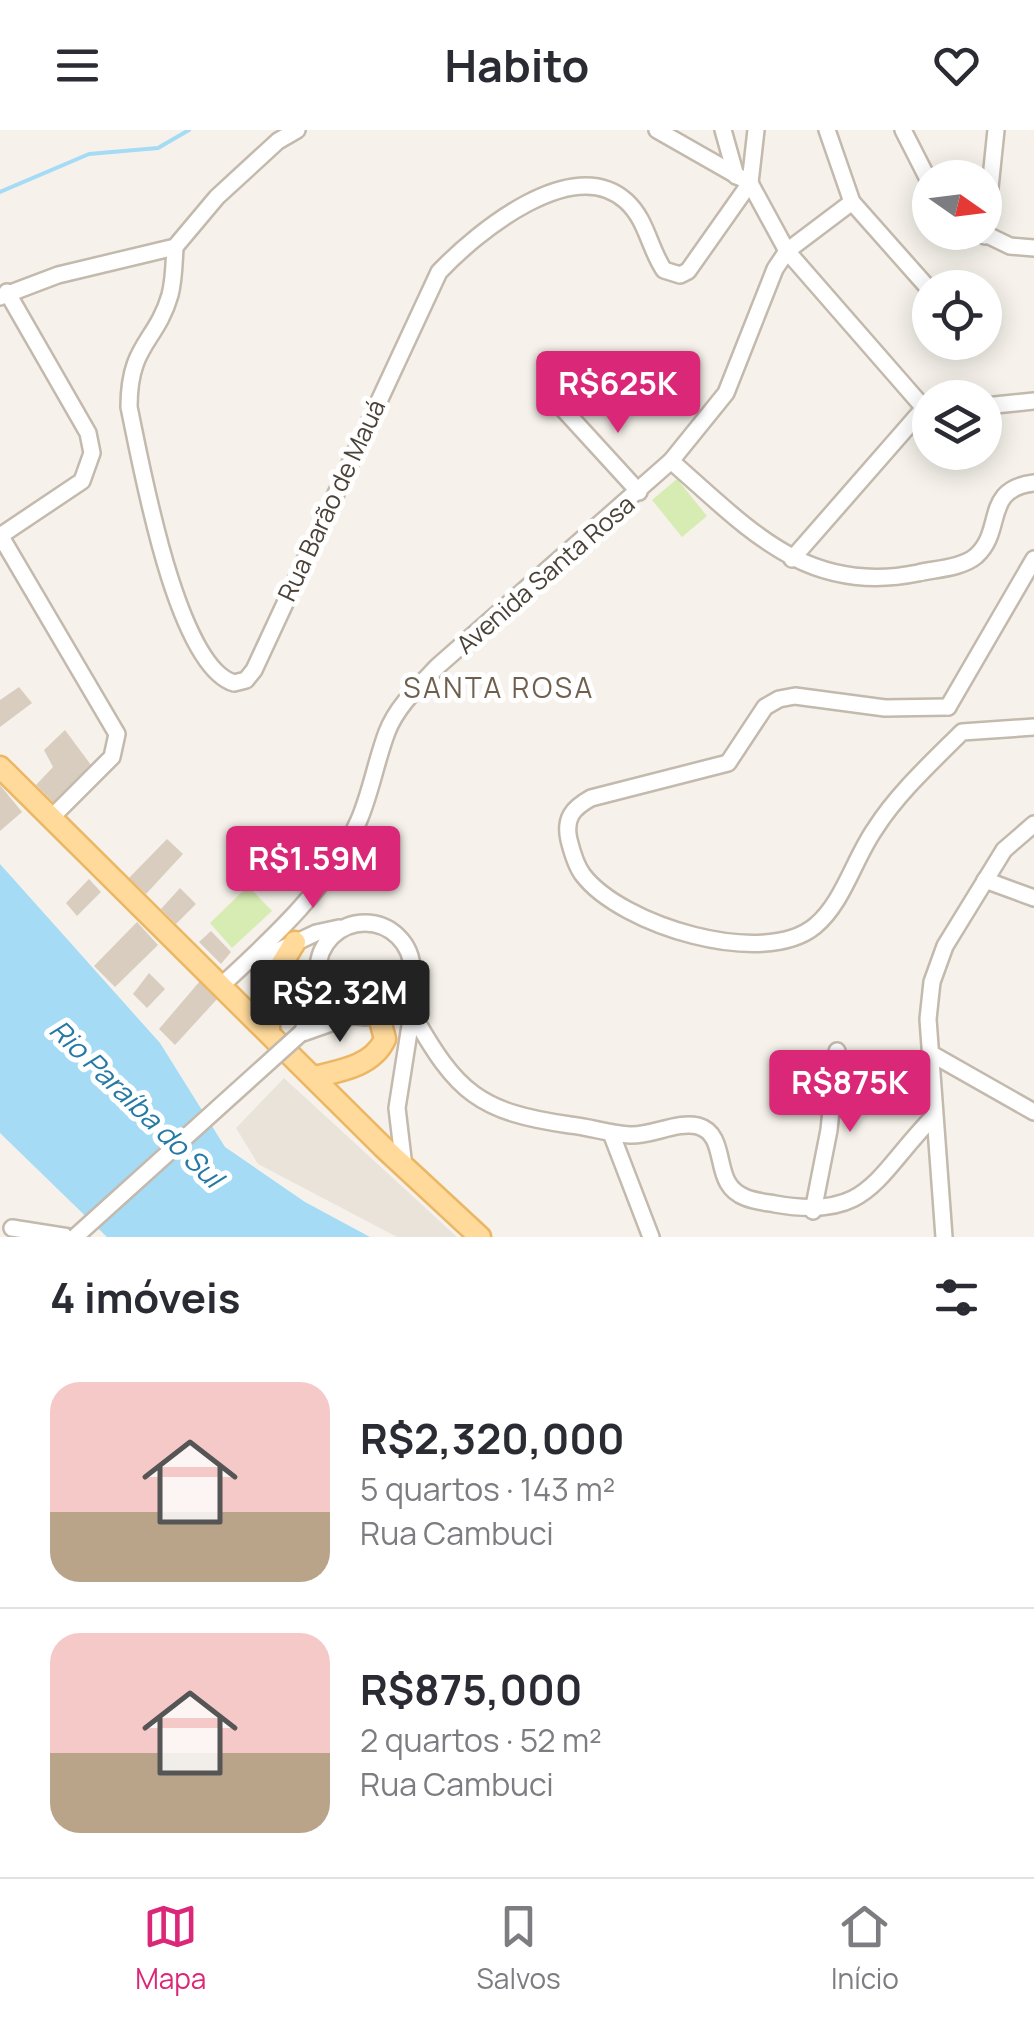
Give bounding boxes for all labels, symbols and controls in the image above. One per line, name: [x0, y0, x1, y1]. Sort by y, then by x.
text: Habito: [445, 34, 589, 96]
icon: menu: [50, 38, 105, 93]
icon: heart: [929, 38, 984, 93]
north arrow: [912, 160, 1002, 250]
map controls: [912, 160, 1002, 470]
button: locate: [912, 270, 1002, 360]
pin: R$625K: [537, 351, 699, 436]
text: R$625K: [558, 361, 678, 405]
button: layers: [912, 380, 1002, 470]
street label: Rua Barão de Mauá: [269, 393, 393, 607]
street label: Avenida Santa Rosa: [448, 487, 642, 661]
district label: SANTA ROSA: [403, 668, 595, 706]
pin: R$1.59M: [221, 826, 405, 911]
text: R$1.59M: [248, 836, 378, 880]
pin: R$2.32M: [248, 960, 432, 1045]
text: R$2.32M: [272, 970, 408, 1014]
water label: Rio Paraíba do Sul: [42, 1011, 234, 1198]
pin: R$875K: [769, 1050, 931, 1135]
text: R$875K: [791, 1060, 909, 1104]
text: 4 imóveis: [50, 1268, 240, 1326]
icon: filters: [929, 1270, 984, 1325]
text: R$2,320,000: [360, 1409, 625, 1467]
icon: home: [130, 1422, 250, 1542]
text: 5 quartos · 143 m²: [360, 1467, 615, 1511]
text: Rua Cambuci: [360, 1511, 554, 1555]
text: R$875,000: [360, 1660, 583, 1718]
icon: home: [130, 1673, 250, 1793]
text: 2 quartos · 52 m²: [360, 1718, 602, 1762]
text: Rua Cambuci: [360, 1762, 554, 1806]
tab: Mapa: [135, 1899, 206, 1997]
tab: Salvos: [477, 1899, 561, 1997]
tab: Início: [831, 1899, 899, 1997]

